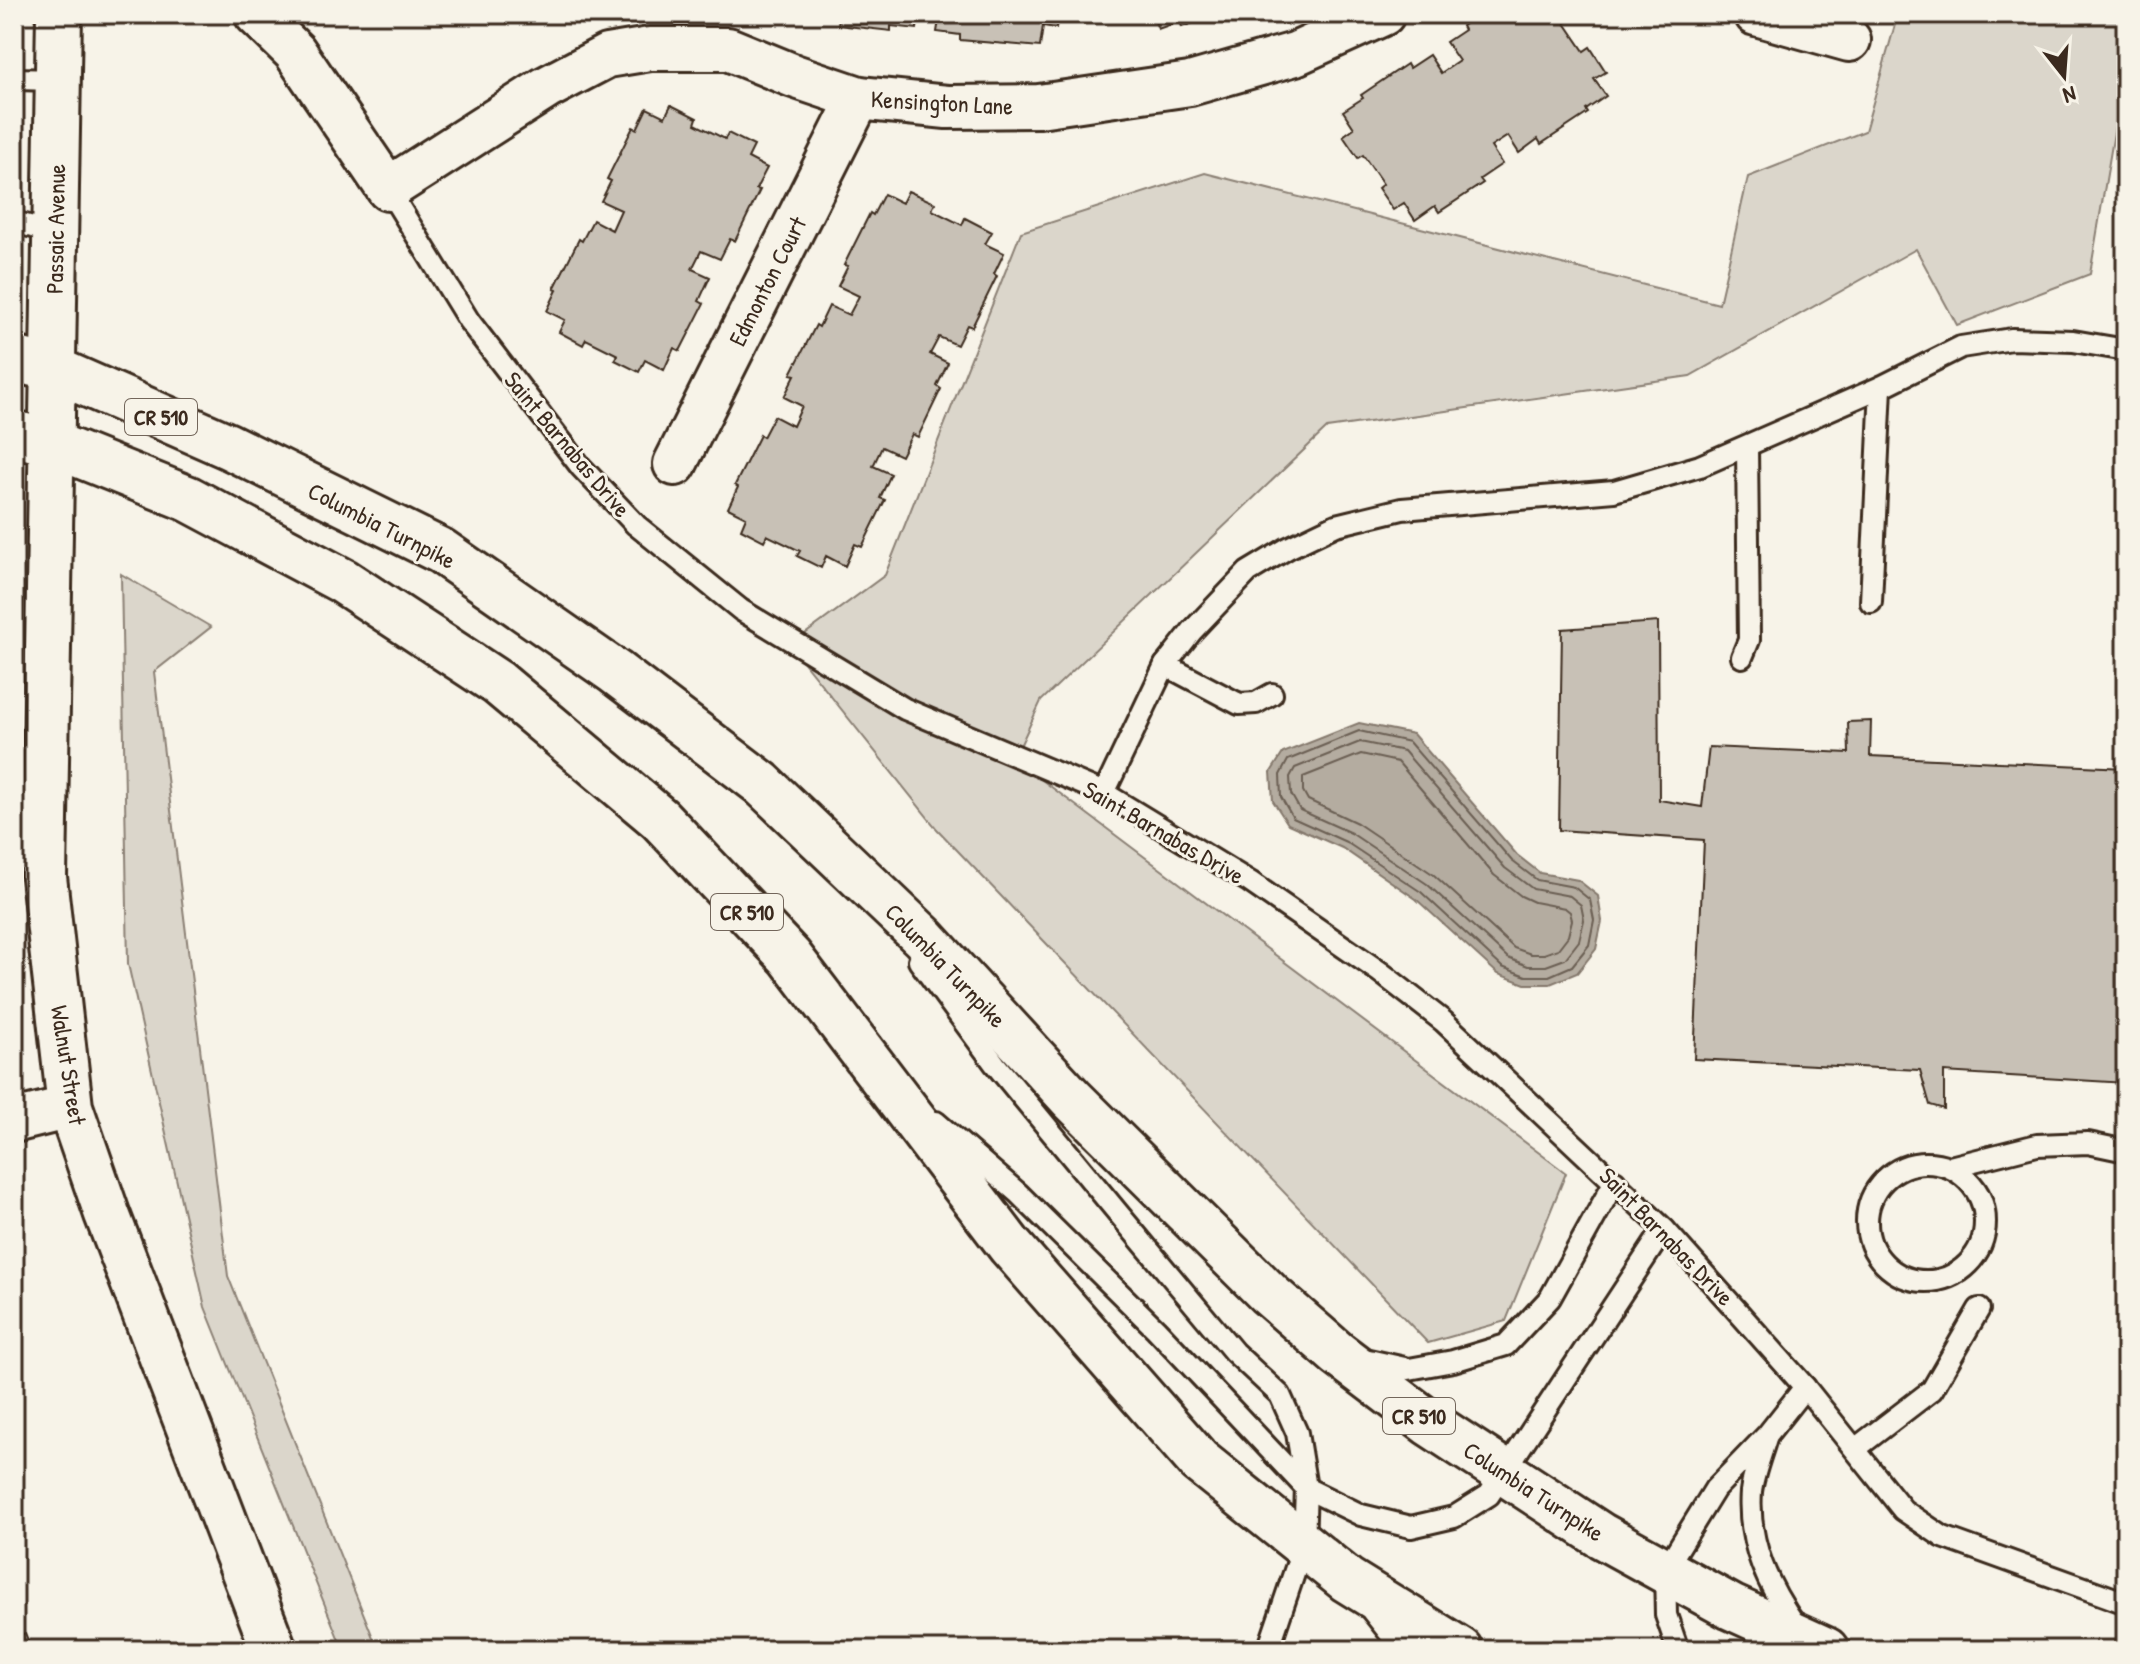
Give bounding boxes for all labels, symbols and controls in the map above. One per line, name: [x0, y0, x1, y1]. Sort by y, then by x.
north arrow: [2024, 36, 2104, 116]
text: N: [2060, 79, 2080, 111]
street label: Kensington Lane: [870, 82, 1014, 122]
street label: Passaic Avenue: [38, 163, 72, 294]
street label: Edmonton Court: [721, 210, 814, 351]
street label: Saint Barnabas Drive: [498, 364, 639, 524]
road number: CR 510: [125, 399, 197, 435]
street label: Columbia Turnpike: [303, 474, 462, 576]
street label: Saint Barnabas Drive: [1078, 773, 1251, 891]
road number: CR 510: [711, 894, 783, 930]
street label: Columbia Turnpike: [878, 896, 1014, 1034]
street label: Walnut Street: [44, 1003, 94, 1128]
street label: Saint Barnabas Drive: [1593, 1160, 1742, 1312]
road number: CR 510: [1383, 1398, 1455, 1434]
street label: Columbia Turnpike: [1458, 1434, 1611, 1549]

